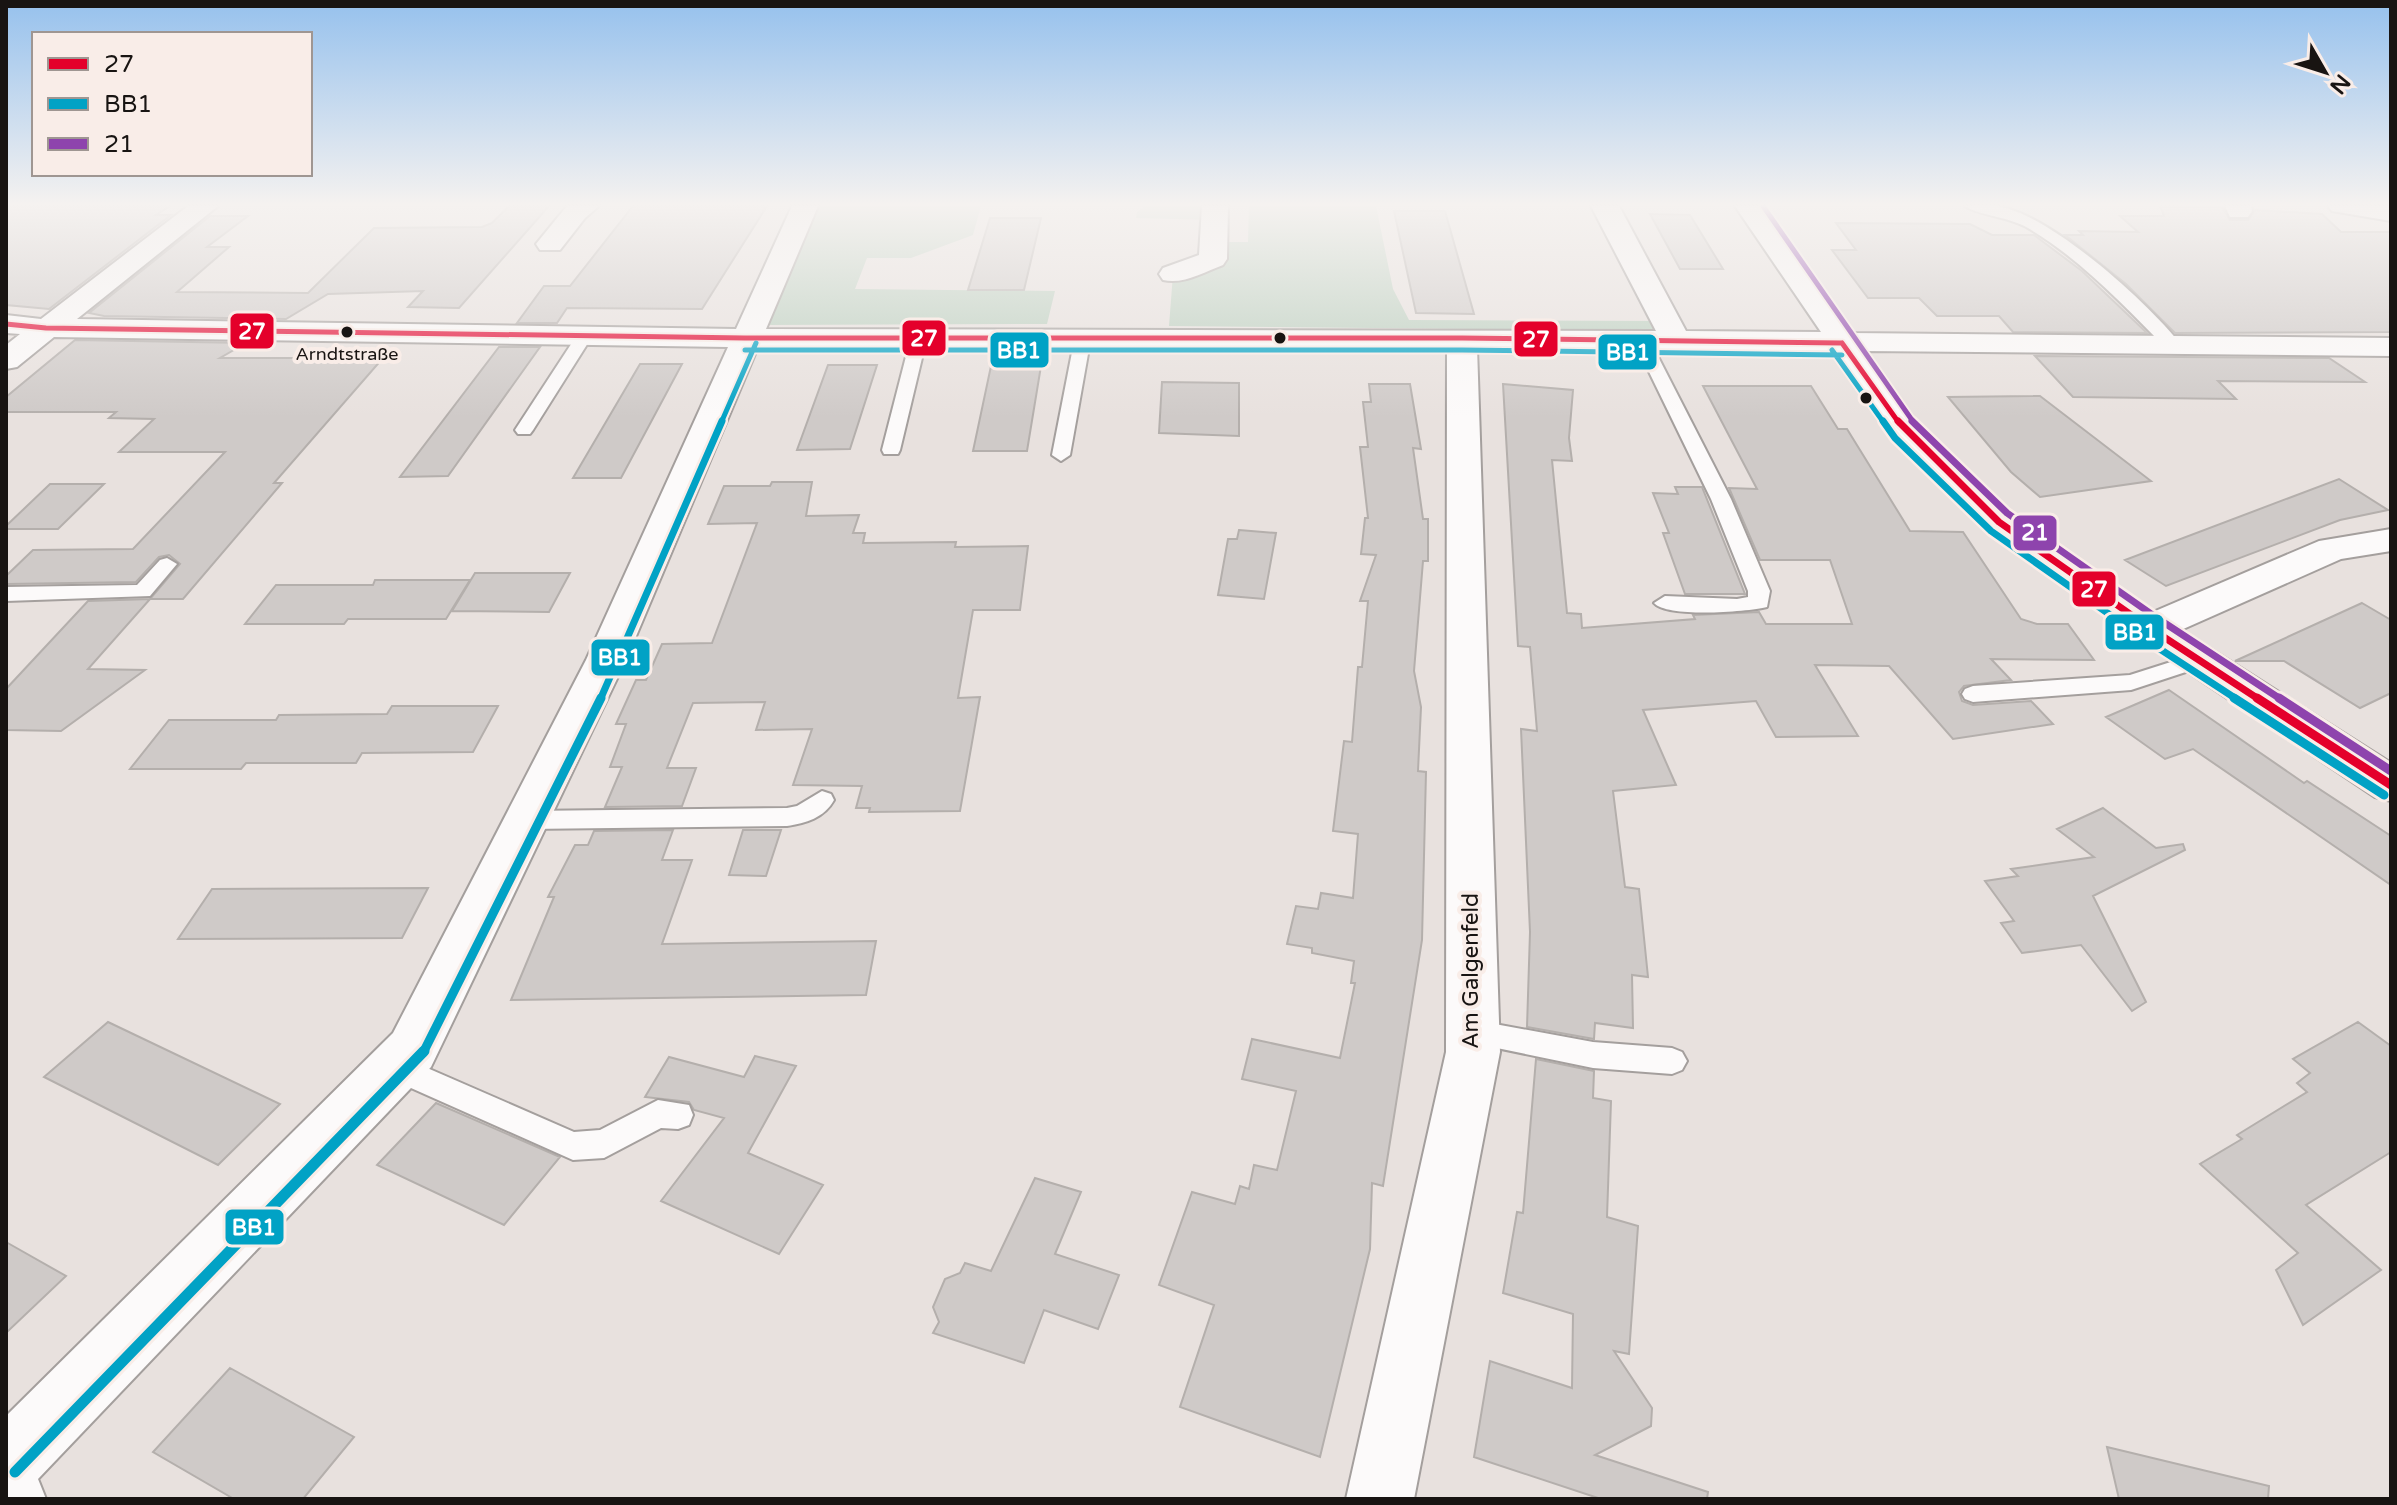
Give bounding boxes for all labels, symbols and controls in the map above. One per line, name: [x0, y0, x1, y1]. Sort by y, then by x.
legend: [32, 32, 312, 176]
north arrow: [2285, 32, 2365, 112]
text: 27: [104, 50, 134, 79]
text: N: [2324, 69, 2355, 99]
text: BB1: [104, 90, 152, 119]
text: 21: [104, 130, 134, 159]
line badge: 27: [229, 312, 275, 350]
text: 27: [238, 319, 266, 345]
line badge: 27: [901, 319, 947, 357]
line badge: 27: [1513, 320, 1559, 358]
marker: Arndtstraße: [339, 324, 355, 340]
text: 27: [910, 326, 938, 352]
text: 27: [1522, 327, 1550, 353]
unlabelled marker: [1272, 330, 1288, 346]
line badge: BB1: [989, 331, 1050, 369]
line badge: BB1: [1597, 333, 1658, 371]
text: BB1: [997, 338, 1041, 364]
text: BB1: [1606, 340, 1650, 366]
place label: Arndtstraße: [296, 343, 399, 365]
unlabelled marker: [1858, 390, 1874, 406]
line badge: 21: [2012, 514, 2058, 552]
text: 21: [2021, 520, 2049, 546]
line badge: 27: [2071, 570, 2117, 608]
text: 27: [2080, 577, 2108, 603]
line badge: BB1: [2104, 613, 2165, 651]
text: BB1: [2113, 620, 2157, 646]
line badge: BB1: [590, 638, 651, 677]
text: BB1: [598, 645, 642, 671]
street label: Am Galgenfeld: [1458, 893, 1484, 1049]
line badge: BB1: [224, 1208, 285, 1246]
text: BB1: [232, 1215, 276, 1241]

